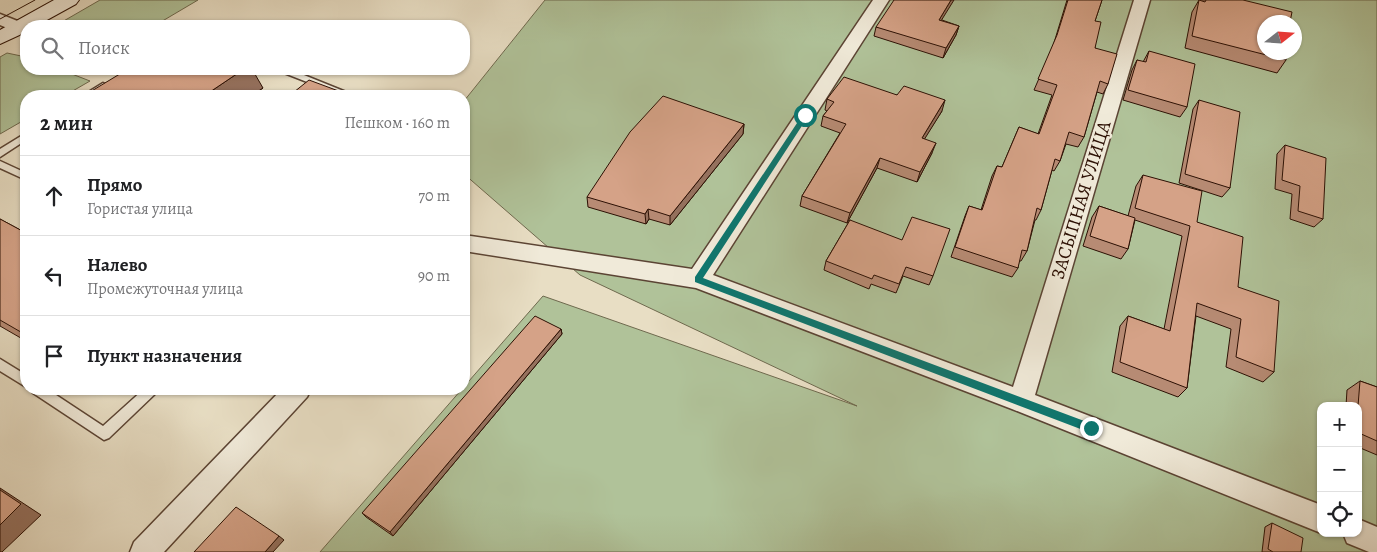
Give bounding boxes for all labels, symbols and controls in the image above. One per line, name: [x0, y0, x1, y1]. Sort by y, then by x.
north arrow: [1257, 15, 1302, 60]
search box: [20, 20, 470, 75]
icon: search: [38, 34, 66, 62]
text: Поиск: [78, 35, 130, 61]
route start: [794, 104, 817, 127]
text: 2 мин: [40, 109, 93, 137]
text: Пешком · 160 m: [344, 112, 450, 134]
street label: ЗАСЫПНАЯ УЛИЦА: [1045, 117, 1118, 282]
text: Прямо: [87, 172, 142, 198]
icon: ahead: [40, 182, 68, 210]
text: 70 m: [418, 185, 450, 207]
text: Гористая улица: [87, 198, 193, 220]
text: Налево: [87, 252, 147, 278]
icon: left: [40, 262, 68, 290]
text: 90 m: [418, 265, 450, 287]
text: Промежуточная улица: [87, 278, 243, 300]
icon: arrive: [40, 342, 68, 370]
text: Пункт назначения: [87, 343, 242, 369]
map controls: [1317, 402, 1362, 537]
button: +: [1317, 402, 1362, 447]
route end: [1080, 417, 1103, 440]
button: −: [1317, 447, 1362, 492]
button: locate: [1317, 492, 1362, 537]

